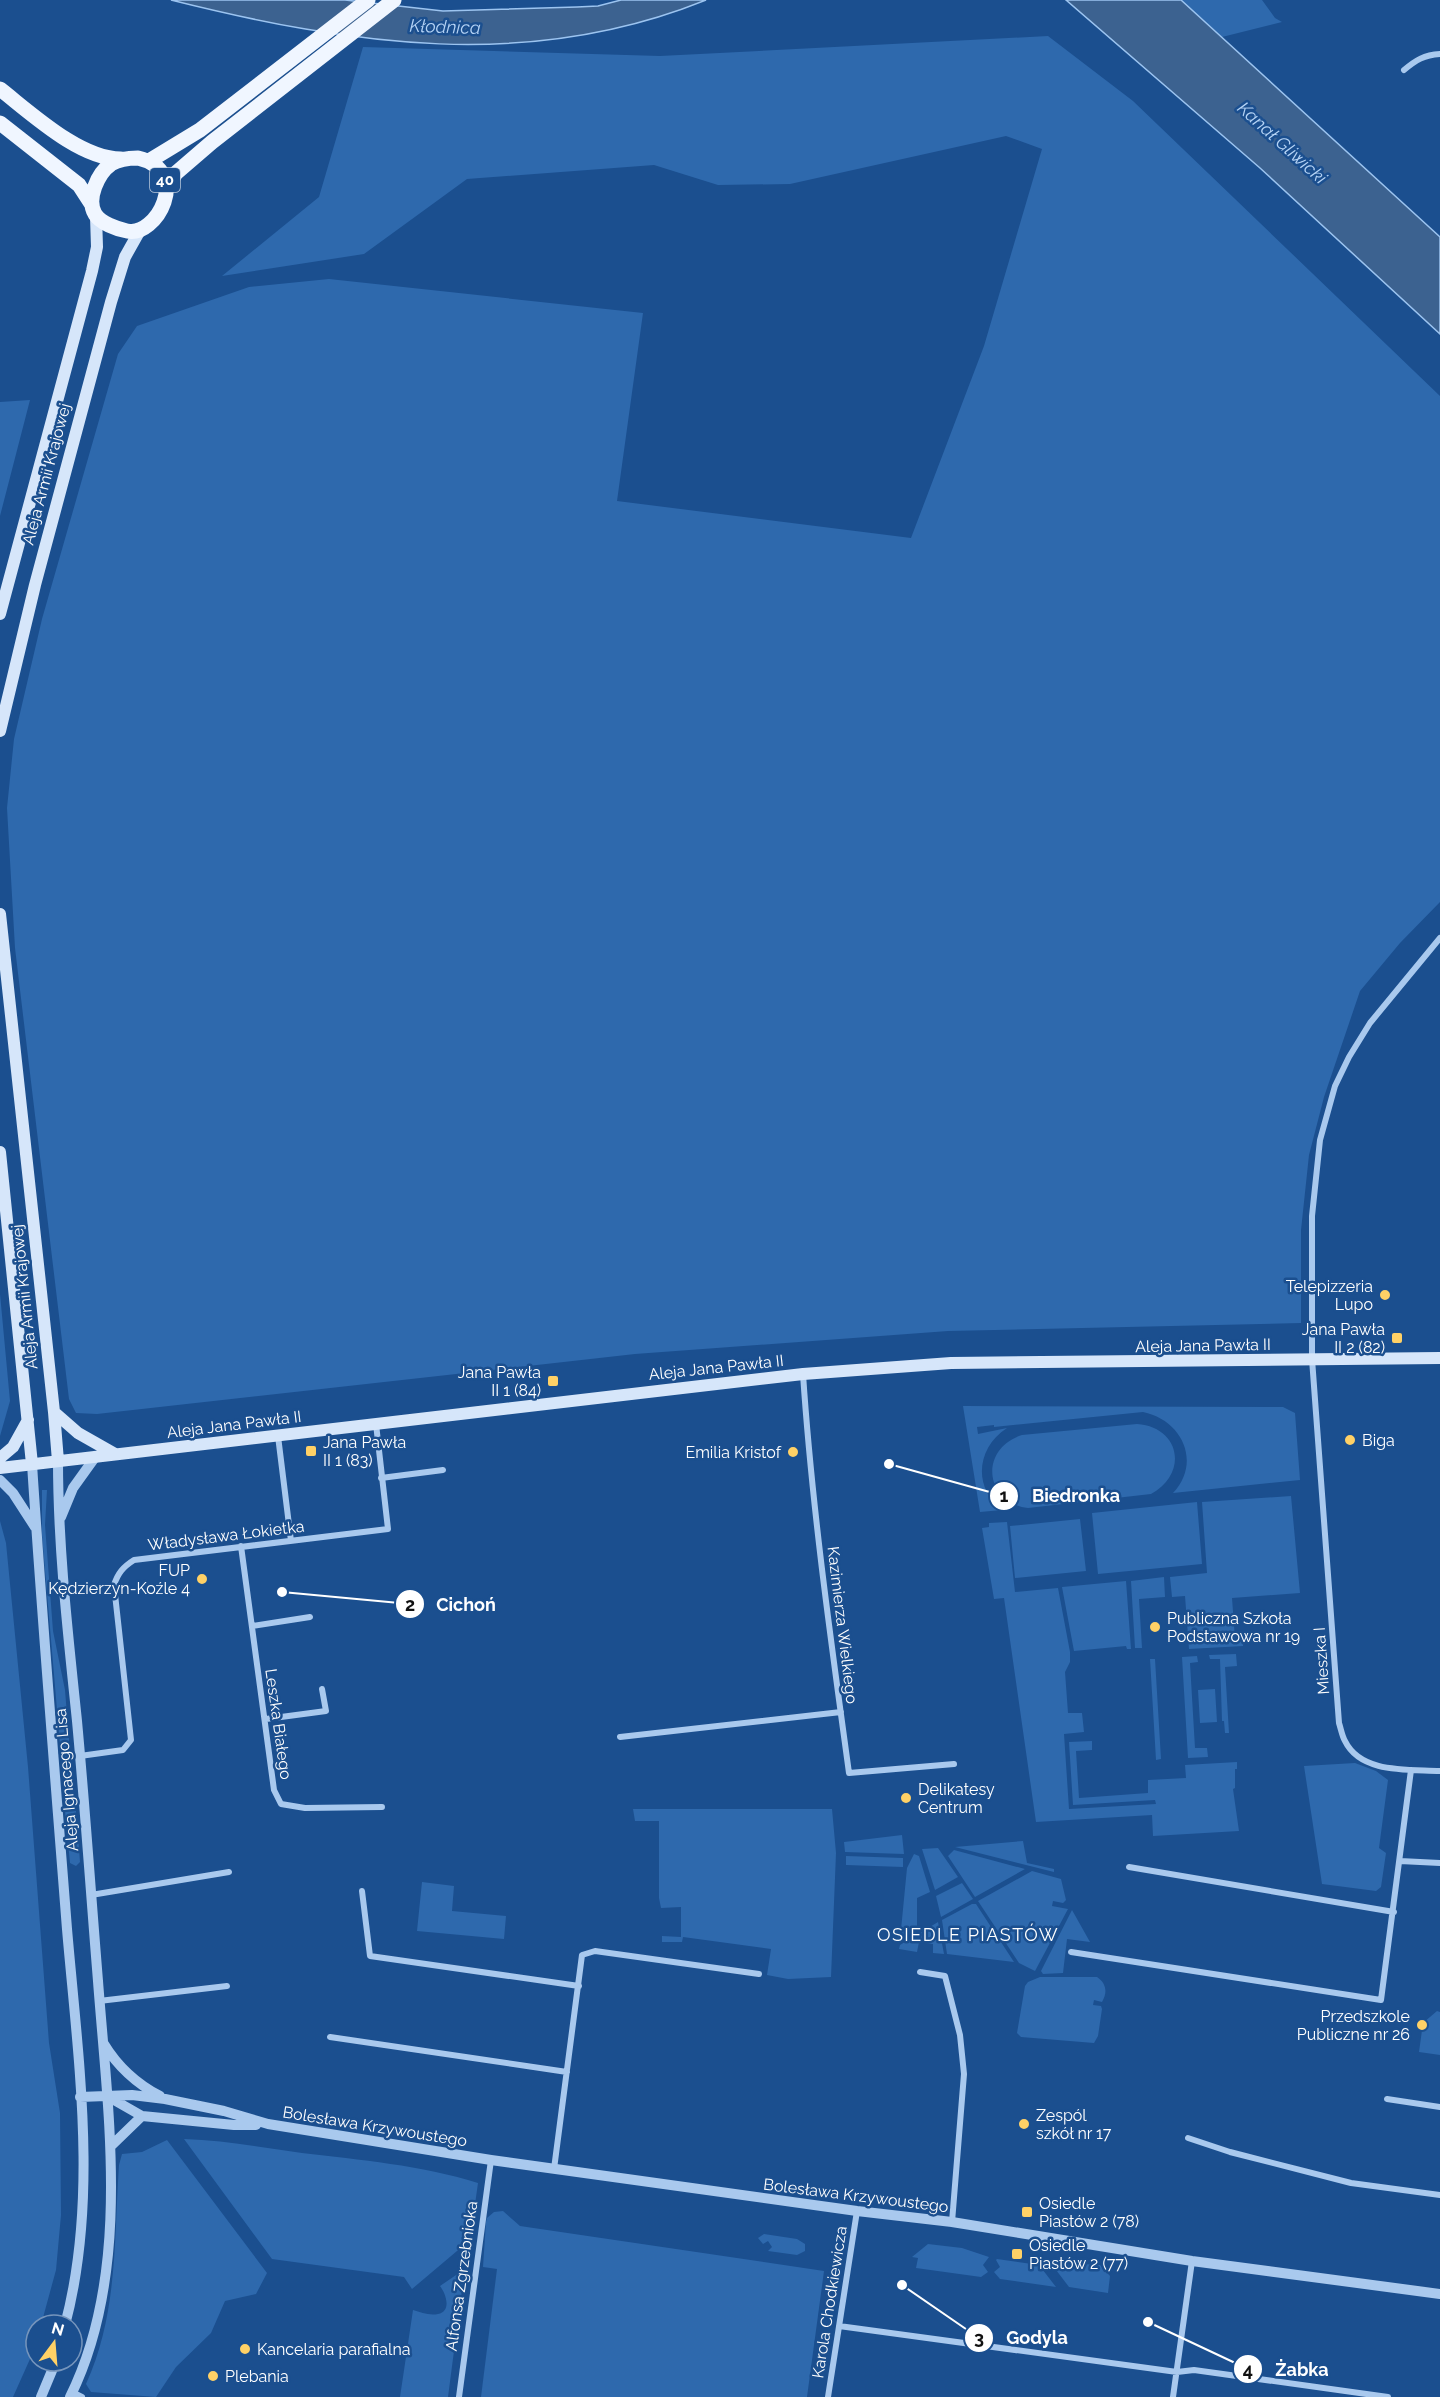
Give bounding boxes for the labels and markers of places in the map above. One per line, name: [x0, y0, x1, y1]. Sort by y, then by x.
place label: Telepizzeria Lupo: [1286, 1277, 1373, 1314]
marker: Telepizzeria Lupo: [1378, 1288, 1392, 1302]
place label: Jana Pawła II 2 (82): [1302, 1320, 1385, 1357]
marker: Jana Pawła II 2 (82): [1390, 1331, 1404, 1345]
place label: Jana Pawła II 1 (84): [458, 1363, 541, 1400]
marker: Jana Pawła II 1 (84): [546, 1374, 560, 1388]
place label: Biga: [1362, 1431, 1395, 1450]
place label: Jana Pawła II 1 (83): [323, 1433, 406, 1470]
marker: Biga: [1343, 1433, 1357, 1447]
place label: Emilia Kristof: [686, 1443, 782, 1462]
marker: Jana Pawła II 1 (83): [304, 1444, 318, 1458]
marker: Emilia Kristof: [786, 1445, 800, 1459]
callout: Biedronka: [989, 1478, 1132, 1514]
place label: FUP Kędzierzyn-Koźle 4: [48, 1561, 190, 1598]
marker: FUP Kędzierzyn-Koźle 4: [195, 1572, 209, 1586]
callout: Cichoń: [395, 1586, 508, 1622]
place label: Publiczna Szkoła Podstawowa nr 19: [1167, 1609, 1300, 1646]
marker: Publiczna Szkoła Podstawowa nr 19: [1148, 1620, 1162, 1634]
place label: Delikatesy Centrum: [918, 1780, 995, 1817]
marker: Delikatesy Centrum: [899, 1791, 913, 1805]
place label: Przedszkole Publiczne nr 26: [1297, 2007, 1410, 2044]
marker: Przedszkole Publiczne nr 26: [1415, 2018, 1429, 2032]
place label: Zespól szkół nr 17: [1036, 2106, 1112, 2143]
marker: Zespól szkół nr 17: [1017, 2117, 1031, 2131]
place label: Osiedle Piastów 2 (78): [1039, 2194, 1139, 2231]
marker: Osiedle Piastów 2 (78): [1020, 2205, 1034, 2219]
place label: Osiedle Piastów 2 (77): [1029, 2236, 1128, 2273]
marker: Osiedle Piastów 2 (77): [1010, 2247, 1024, 2261]
callout: Godyla: [964, 2320, 1079, 2356]
place label: Kancelaria parafialna: [257, 2340, 410, 2359]
marker: Kancelaria parafialna: [238, 2342, 252, 2356]
callout: Żabka: [1233, 2351, 1341, 2387]
place label: Plebania: [225, 2367, 289, 2386]
marker: Plebania: [206, 2369, 220, 2383]

